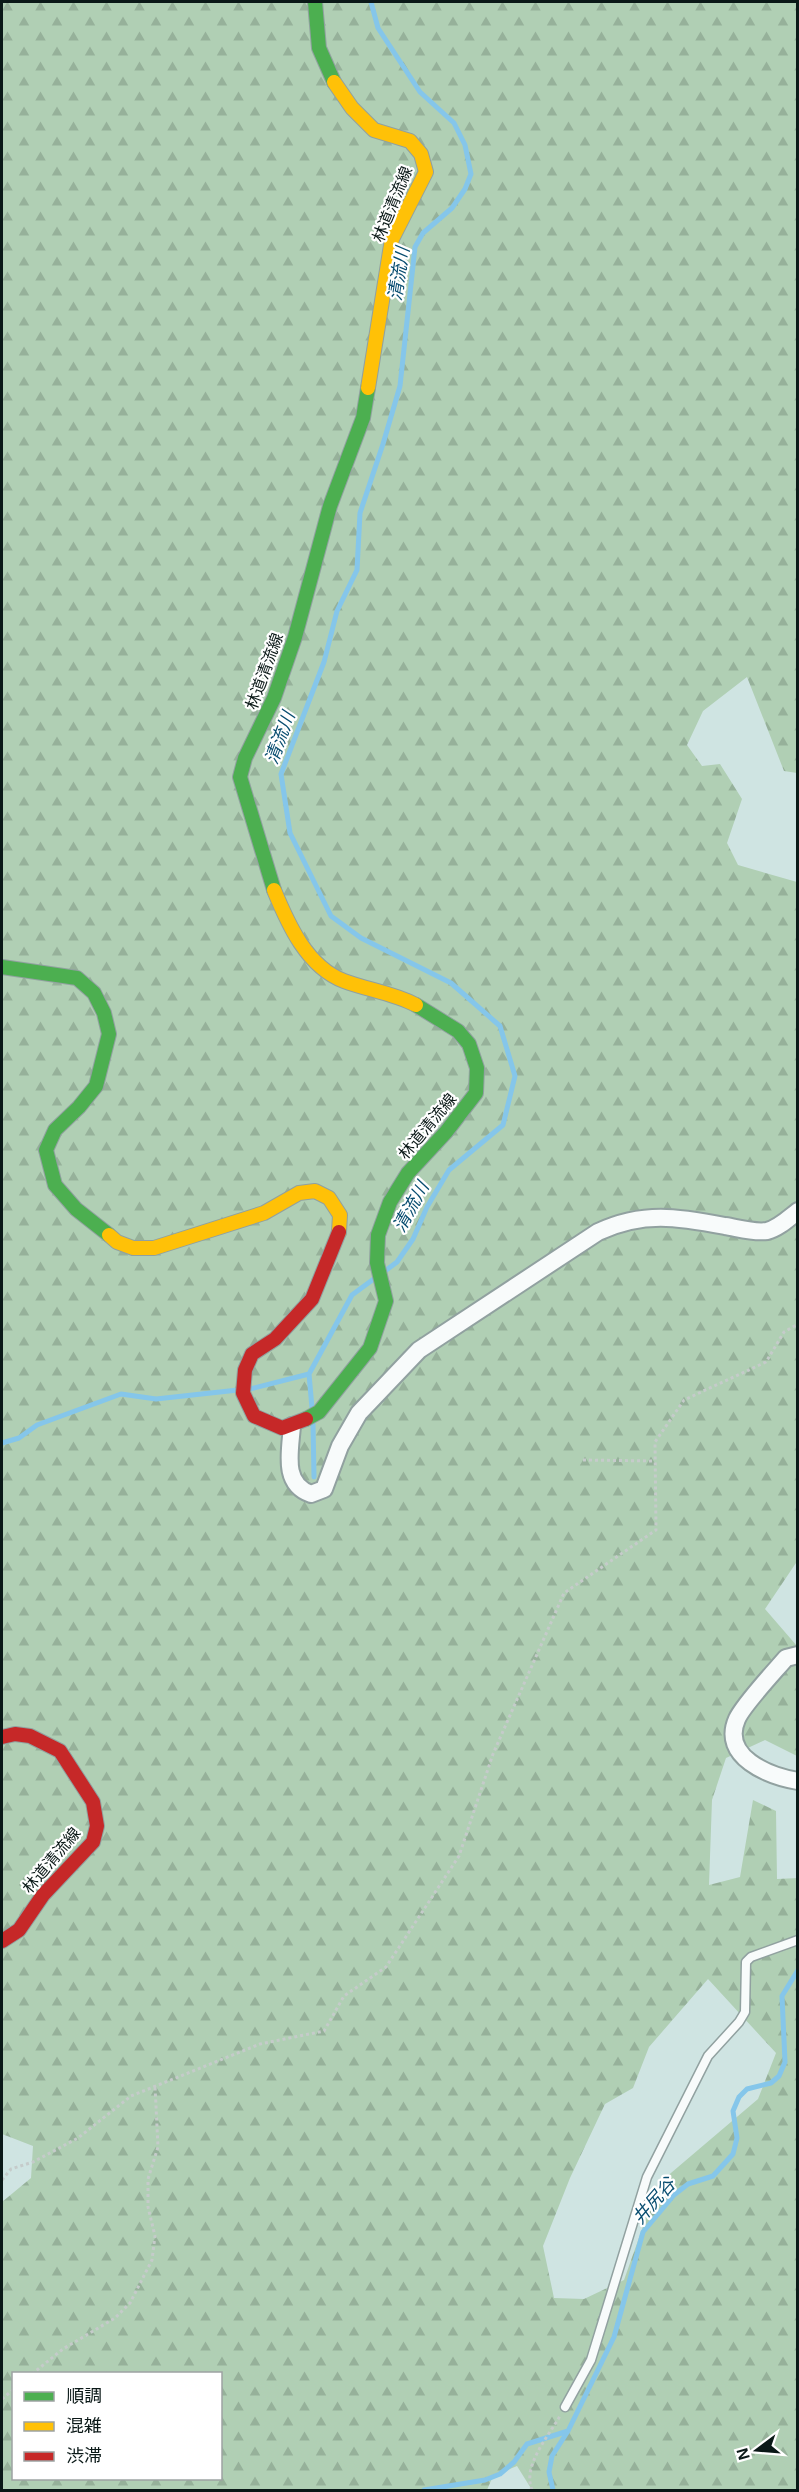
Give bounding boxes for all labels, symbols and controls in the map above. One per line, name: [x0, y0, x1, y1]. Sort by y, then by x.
street label: 林道清流線: [370, 164, 415, 244]
water label: 清流川: [385, 244, 413, 302]
street label: 林道清流線: [243, 631, 286, 712]
water label: 清流川: [261, 707, 299, 767]
street label: 林道清流線: [395, 1090, 460, 1162]
water label: 清流川: [389, 1177, 434, 1235]
street label: 林道清流線: [19, 1824, 84, 1896]
water label: 井尻谷: [629, 2173, 681, 2228]
legend: [12, 2372, 222, 2480]
text: 順調: [66, 2386, 102, 2406]
text: 混雑: [66, 2416, 102, 2436]
north arrow: [727, 2420, 787, 2480]
text: 渋滞: [66, 2446, 102, 2466]
text: N: [733, 2446, 753, 2462]

